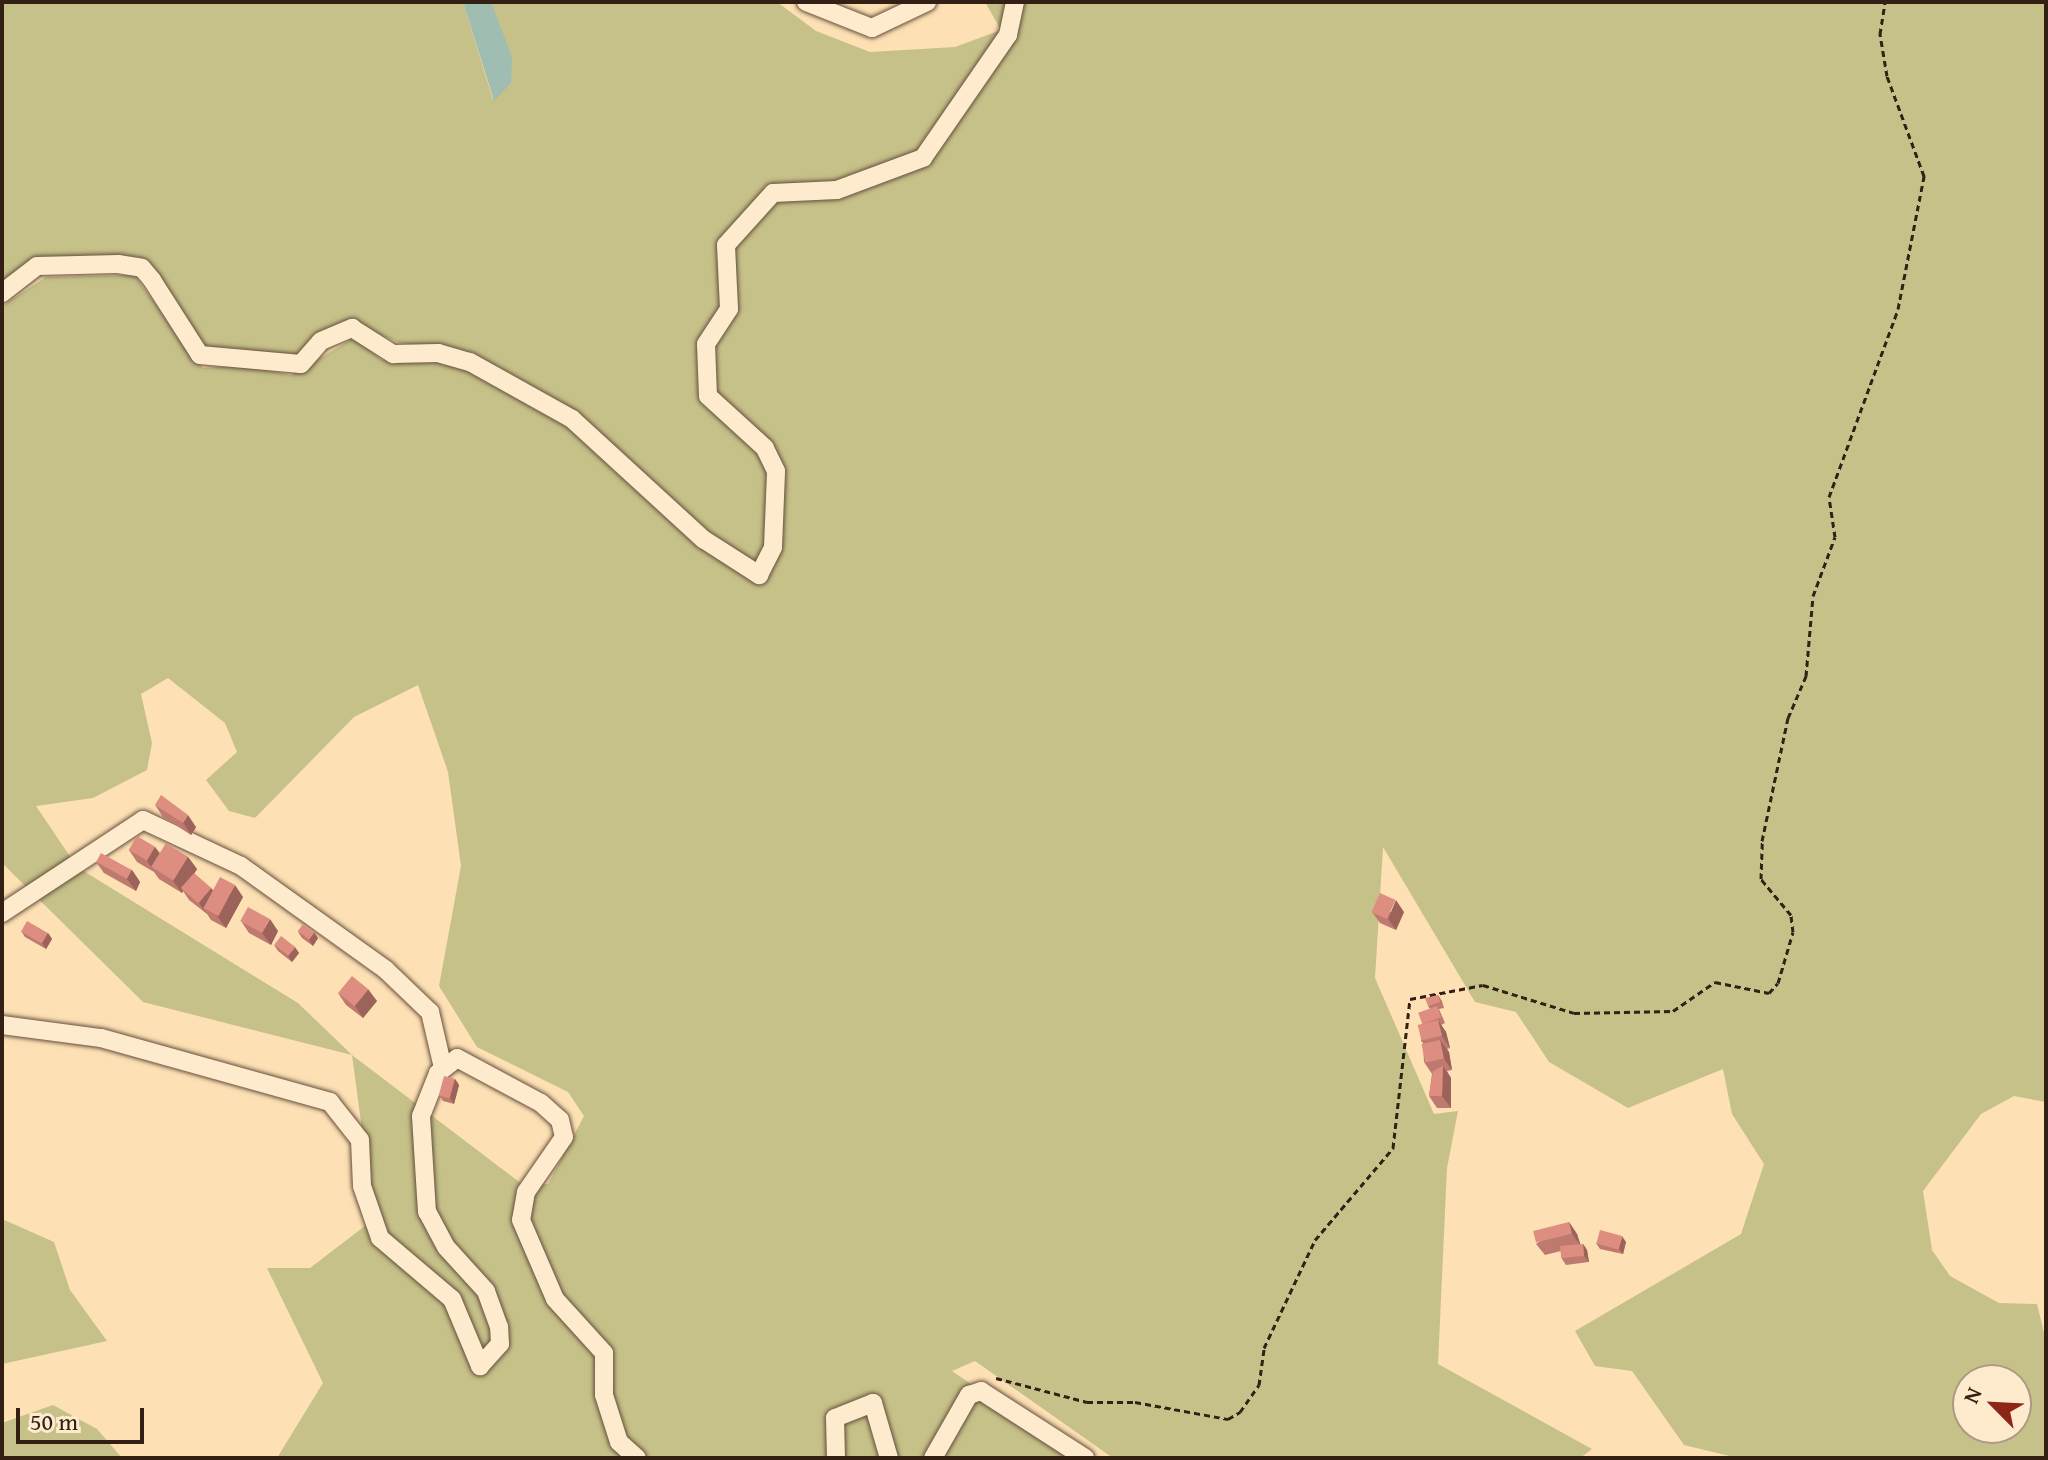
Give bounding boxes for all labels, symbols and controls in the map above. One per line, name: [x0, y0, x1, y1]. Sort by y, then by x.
north arrow: [1952, 1364, 2032, 1444]
text: N: [1954, 1382, 1990, 1408]
scale bar: [20, 1392, 148, 1442]
text: 50 m: [30, 1404, 78, 1439]

